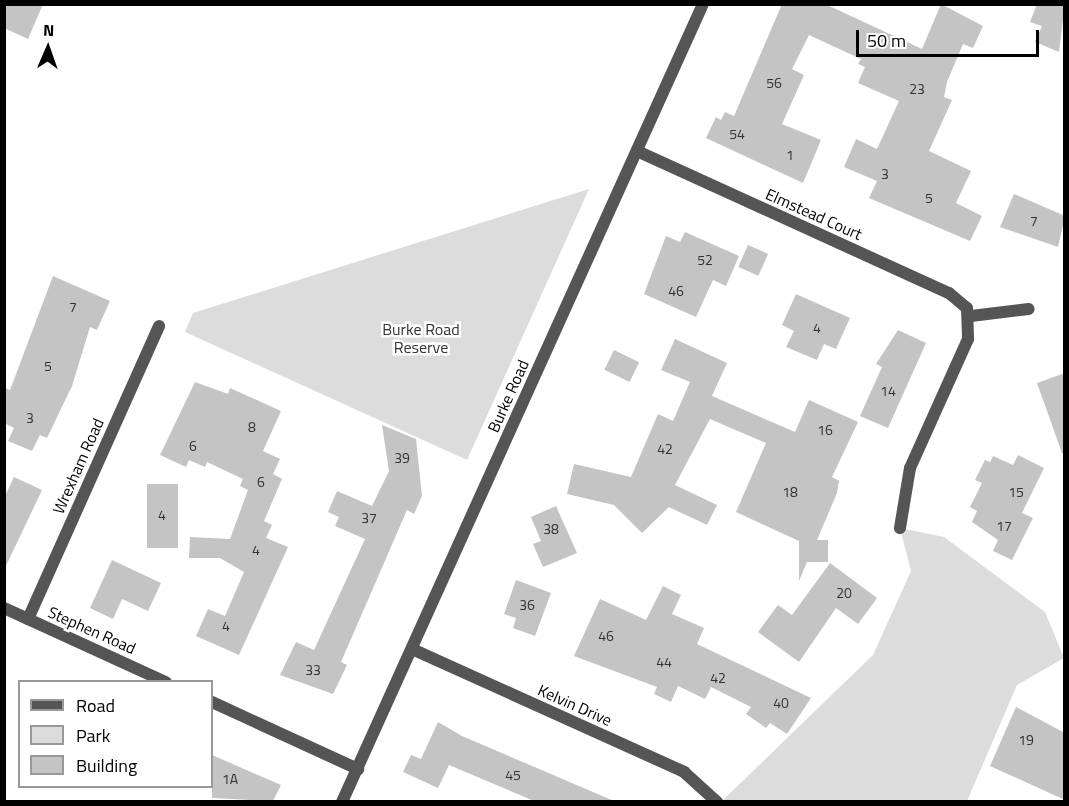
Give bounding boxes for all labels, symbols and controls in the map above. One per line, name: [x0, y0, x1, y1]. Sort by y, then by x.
north arrow: [18, 18, 78, 78]
text: N: [43, 18, 55, 42]
scale bar: [859, 18, 1042, 56]
text: 50 m: [867, 27, 906, 54]
house number: 56: [766, 75, 782, 91]
house number: 23: [909, 81, 925, 97]
house number: 54: [729, 126, 745, 142]
house number: 1: [786, 147, 794, 163]
house number: 3: [881, 166, 889, 182]
street label: Elmstead Court: [763, 184, 865, 244]
house number: 5: [925, 190, 933, 206]
house number: 7: [1030, 213, 1038, 229]
house number: 52: [697, 252, 713, 268]
house number: 46: [668, 283, 684, 299]
house number: 7: [69, 299, 77, 315]
park label: Burke Road Reserve: [382, 319, 460, 357]
house number: 4: [813, 320, 821, 336]
street label: Burke Road: [483, 357, 533, 435]
house number: 5: [44, 358, 52, 374]
house number: 14: [880, 383, 896, 399]
house number: 3: [26, 410, 34, 426]
street label: Wrexham Road: [48, 415, 108, 517]
house number: 8: [248, 419, 256, 435]
house number: 16: [817, 422, 833, 438]
house number: 6: [189, 438, 197, 454]
house number: 42: [657, 441, 673, 457]
house number: 39: [394, 450, 410, 466]
house number: 6: [257, 474, 265, 490]
house number: 18: [782, 484, 798, 500]
house number: 15: [1008, 484, 1024, 500]
house number: 4: [158, 507, 166, 523]
house number: 37: [361, 510, 377, 526]
house number: 17: [996, 518, 1012, 534]
house number: 38: [543, 521, 559, 537]
house number: 4: [252, 542, 260, 558]
house number: 20: [836, 585, 852, 601]
house number: 36: [519, 597, 535, 613]
street label: Stephen Road: [45, 602, 139, 658]
house number: 4: [222, 618, 230, 634]
house number: 46: [598, 628, 614, 644]
house number: 44: [656, 654, 672, 670]
house number: 33: [305, 662, 321, 678]
house number: 42: [710, 670, 726, 686]
legend: [18, 680, 213, 788]
street label: Kelvin Drive: [535, 680, 615, 730]
text: Road: [76, 692, 115, 719]
house number: 40: [773, 695, 789, 711]
text: Park: [76, 722, 110, 749]
house number: 19: [1018, 732, 1034, 748]
text: Building: [76, 752, 137, 779]
house number: 45: [505, 767, 521, 783]
house number: 1A: [222, 771, 238, 787]

